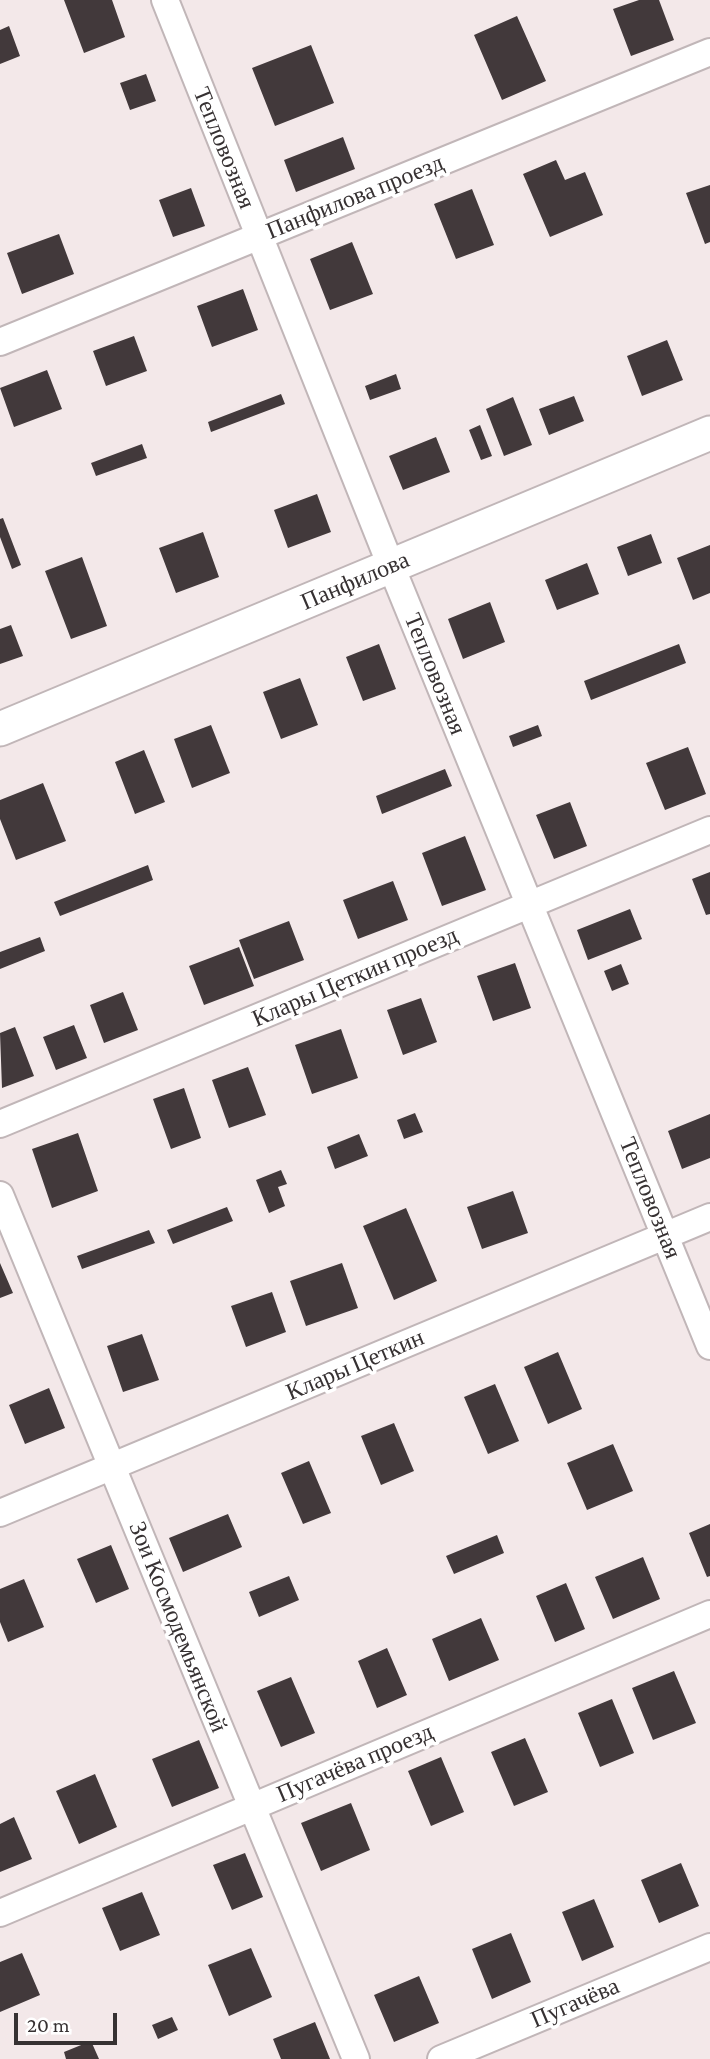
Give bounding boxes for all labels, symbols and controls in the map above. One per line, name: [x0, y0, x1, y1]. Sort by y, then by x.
street label: Тепловозная: [187, 83, 261, 213]
street label: Панфилова проезд: [262, 148, 448, 246]
street label: Панфилова: [297, 545, 413, 617]
street label: Тепловозная: [398, 609, 472, 739]
street label: Клары Цеткин проезд: [248, 921, 462, 1033]
street label: Тепловозная: [613, 1133, 687, 1263]
street label: Клары Цеткин: [282, 1323, 428, 1407]
street label: Зои Космодемьянской: [123, 1517, 233, 1737]
street label: Пугачёва проезд: [272, 1717, 438, 1809]
street label: Пугачёва: [526, 1972, 624, 2034]
scale bar: [18, 2000, 121, 2044]
text: 20 m: [27, 2013, 70, 2037]

